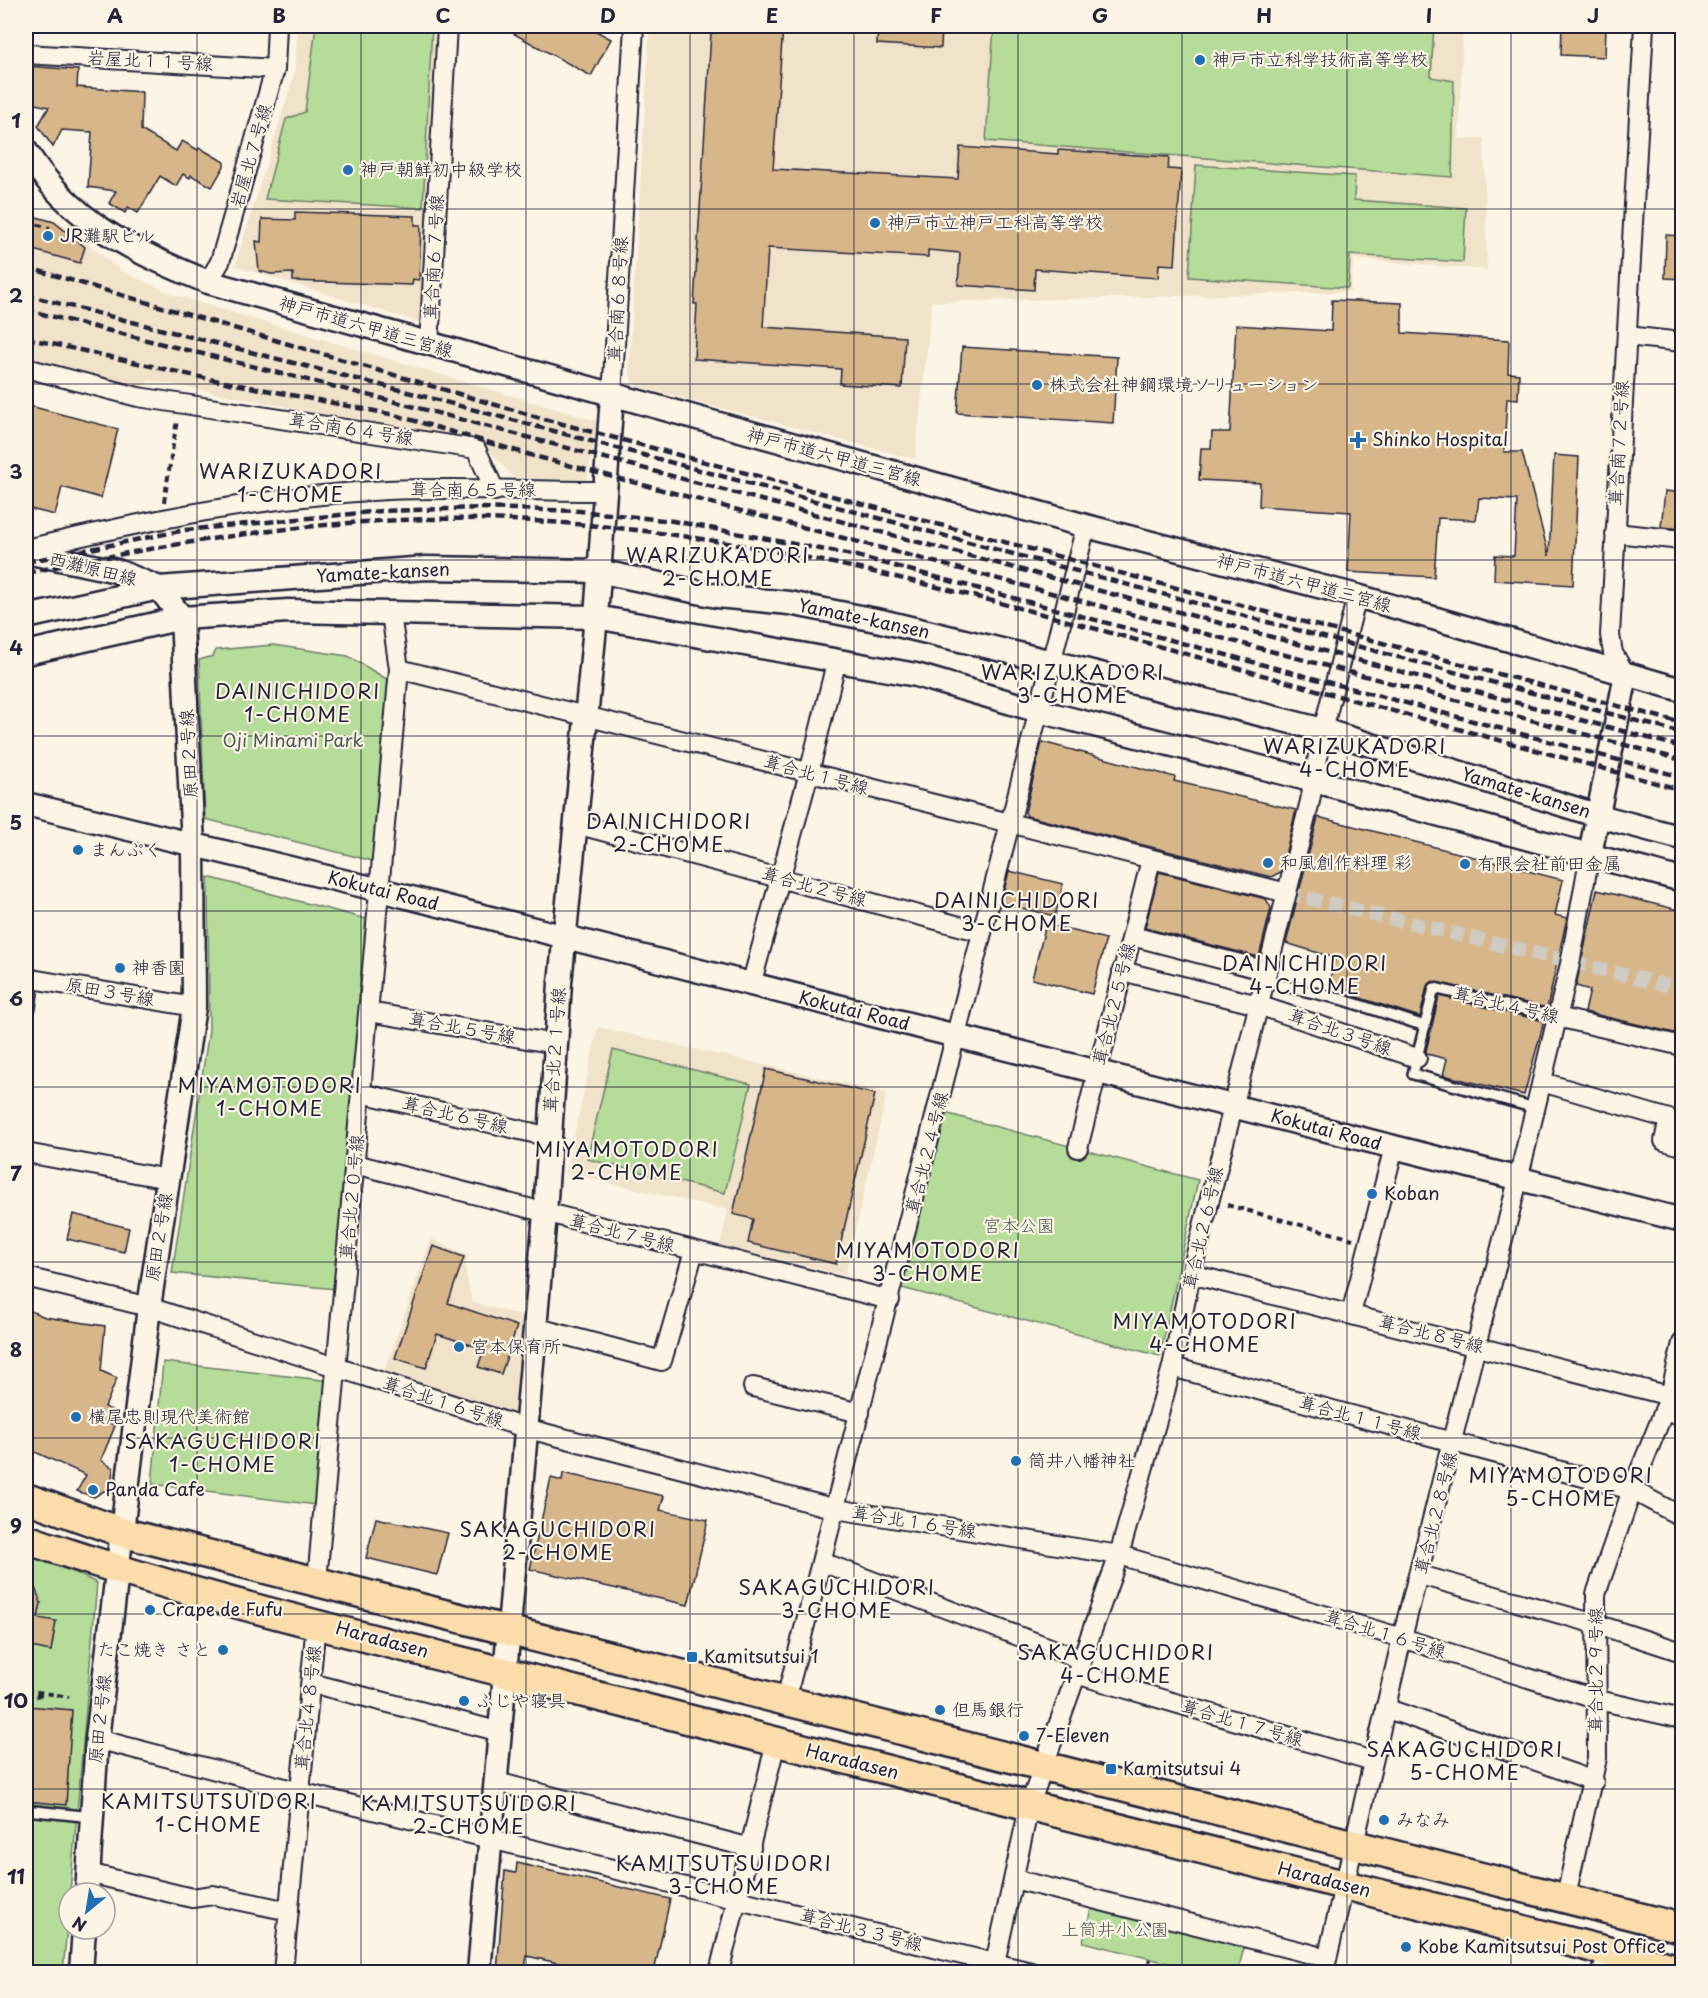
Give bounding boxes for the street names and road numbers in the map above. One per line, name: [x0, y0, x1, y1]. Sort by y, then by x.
street label: 岩屋北１１号線: [86, 43, 214, 76]
street label: 岩屋北７号線: [222, 100, 277, 211]
street label: 葺合南６７号線: [416, 193, 449, 321]
street label: 葺合南６８号線: [600, 235, 633, 363]
street label: 神戸市道六甲道三宮線: [276, 288, 457, 363]
street label: 葺合南７２号線: [1601, 379, 1634, 507]
street label: 葺合南６４号線: [287, 404, 416, 451]
street label: 神戸市道六甲道三宮線: [744, 419, 925, 492]
street label: 葺合南６５号線: [410, 475, 536, 502]
street label: 西灘原田線: [46, 544, 140, 592]
street label: 神戸市道六甲道三宮線: [1214, 545, 1395, 618]
street label: Yamate-kansen: [315, 555, 450, 588]
street label: Yamate-kansen: [796, 590, 933, 645]
street label: 原田２号線: [172, 708, 203, 800]
street label: 葺合北１号線: [761, 747, 872, 801]
street label: Yamate-kansen: [1458, 759, 1594, 824]
street label: 葺合北２号線: [759, 859, 870, 913]
street label: Kokutai Road: [325, 863, 442, 916]
street label: 葺合北２５号線: [1084, 939, 1141, 1068]
street label: 原田３号線: [64, 969, 157, 1012]
street label: 葺合北４号線: [1451, 978, 1562, 1029]
street label: Kokutai Road: [796, 983, 913, 1036]
street label: 葺合北２１号線: [536, 986, 571, 1114]
street label: 葺合北３号線: [1285, 1000, 1396, 1061]
street label: 葺合北５号線: [407, 1004, 518, 1049]
street label: 葺合北６号線: [400, 1088, 511, 1139]
street label: 葺合北２４号線: [897, 1088, 954, 1217]
street label: Kokutai Road: [1268, 1101, 1385, 1156]
street label: 葺合北２０号線: [332, 1133, 369, 1261]
street label: 葺合北２６号線: [1174, 1163, 1229, 1292]
street label: 原田２号線: [137, 1190, 178, 1283]
street label: 葺合北７号線: [567, 1205, 678, 1258]
street label: 葺合北８号線: [1376, 1306, 1487, 1359]
street label: 葺合北１６号線: [379, 1368, 508, 1433]
street label: 葺合北１１号線: [1296, 1387, 1425, 1446]
street label: 葺合北２８号線: [1406, 1448, 1463, 1577]
street label: 葺合北１６号線: [850, 1497, 979, 1544]
street label: 葺合北１６号線: [1321, 1601, 1450, 1664]
street label: 葺合北２９号線: [1581, 1607, 1608, 1733]
street label: Haradasen: [333, 1613, 432, 1664]
street label: 葺合北４８号線: [286, 1644, 327, 1772]
street label: 原田２号線: [80, 1673, 117, 1765]
street label: 葺合北１７号線: [1178, 1691, 1307, 1752]
street label: Haradasen: [803, 1736, 902, 1785]
street label: Haradasen: [1275, 1854, 1374, 1903]
street label: 葺合北３３号線: [797, 1900, 926, 1957]

